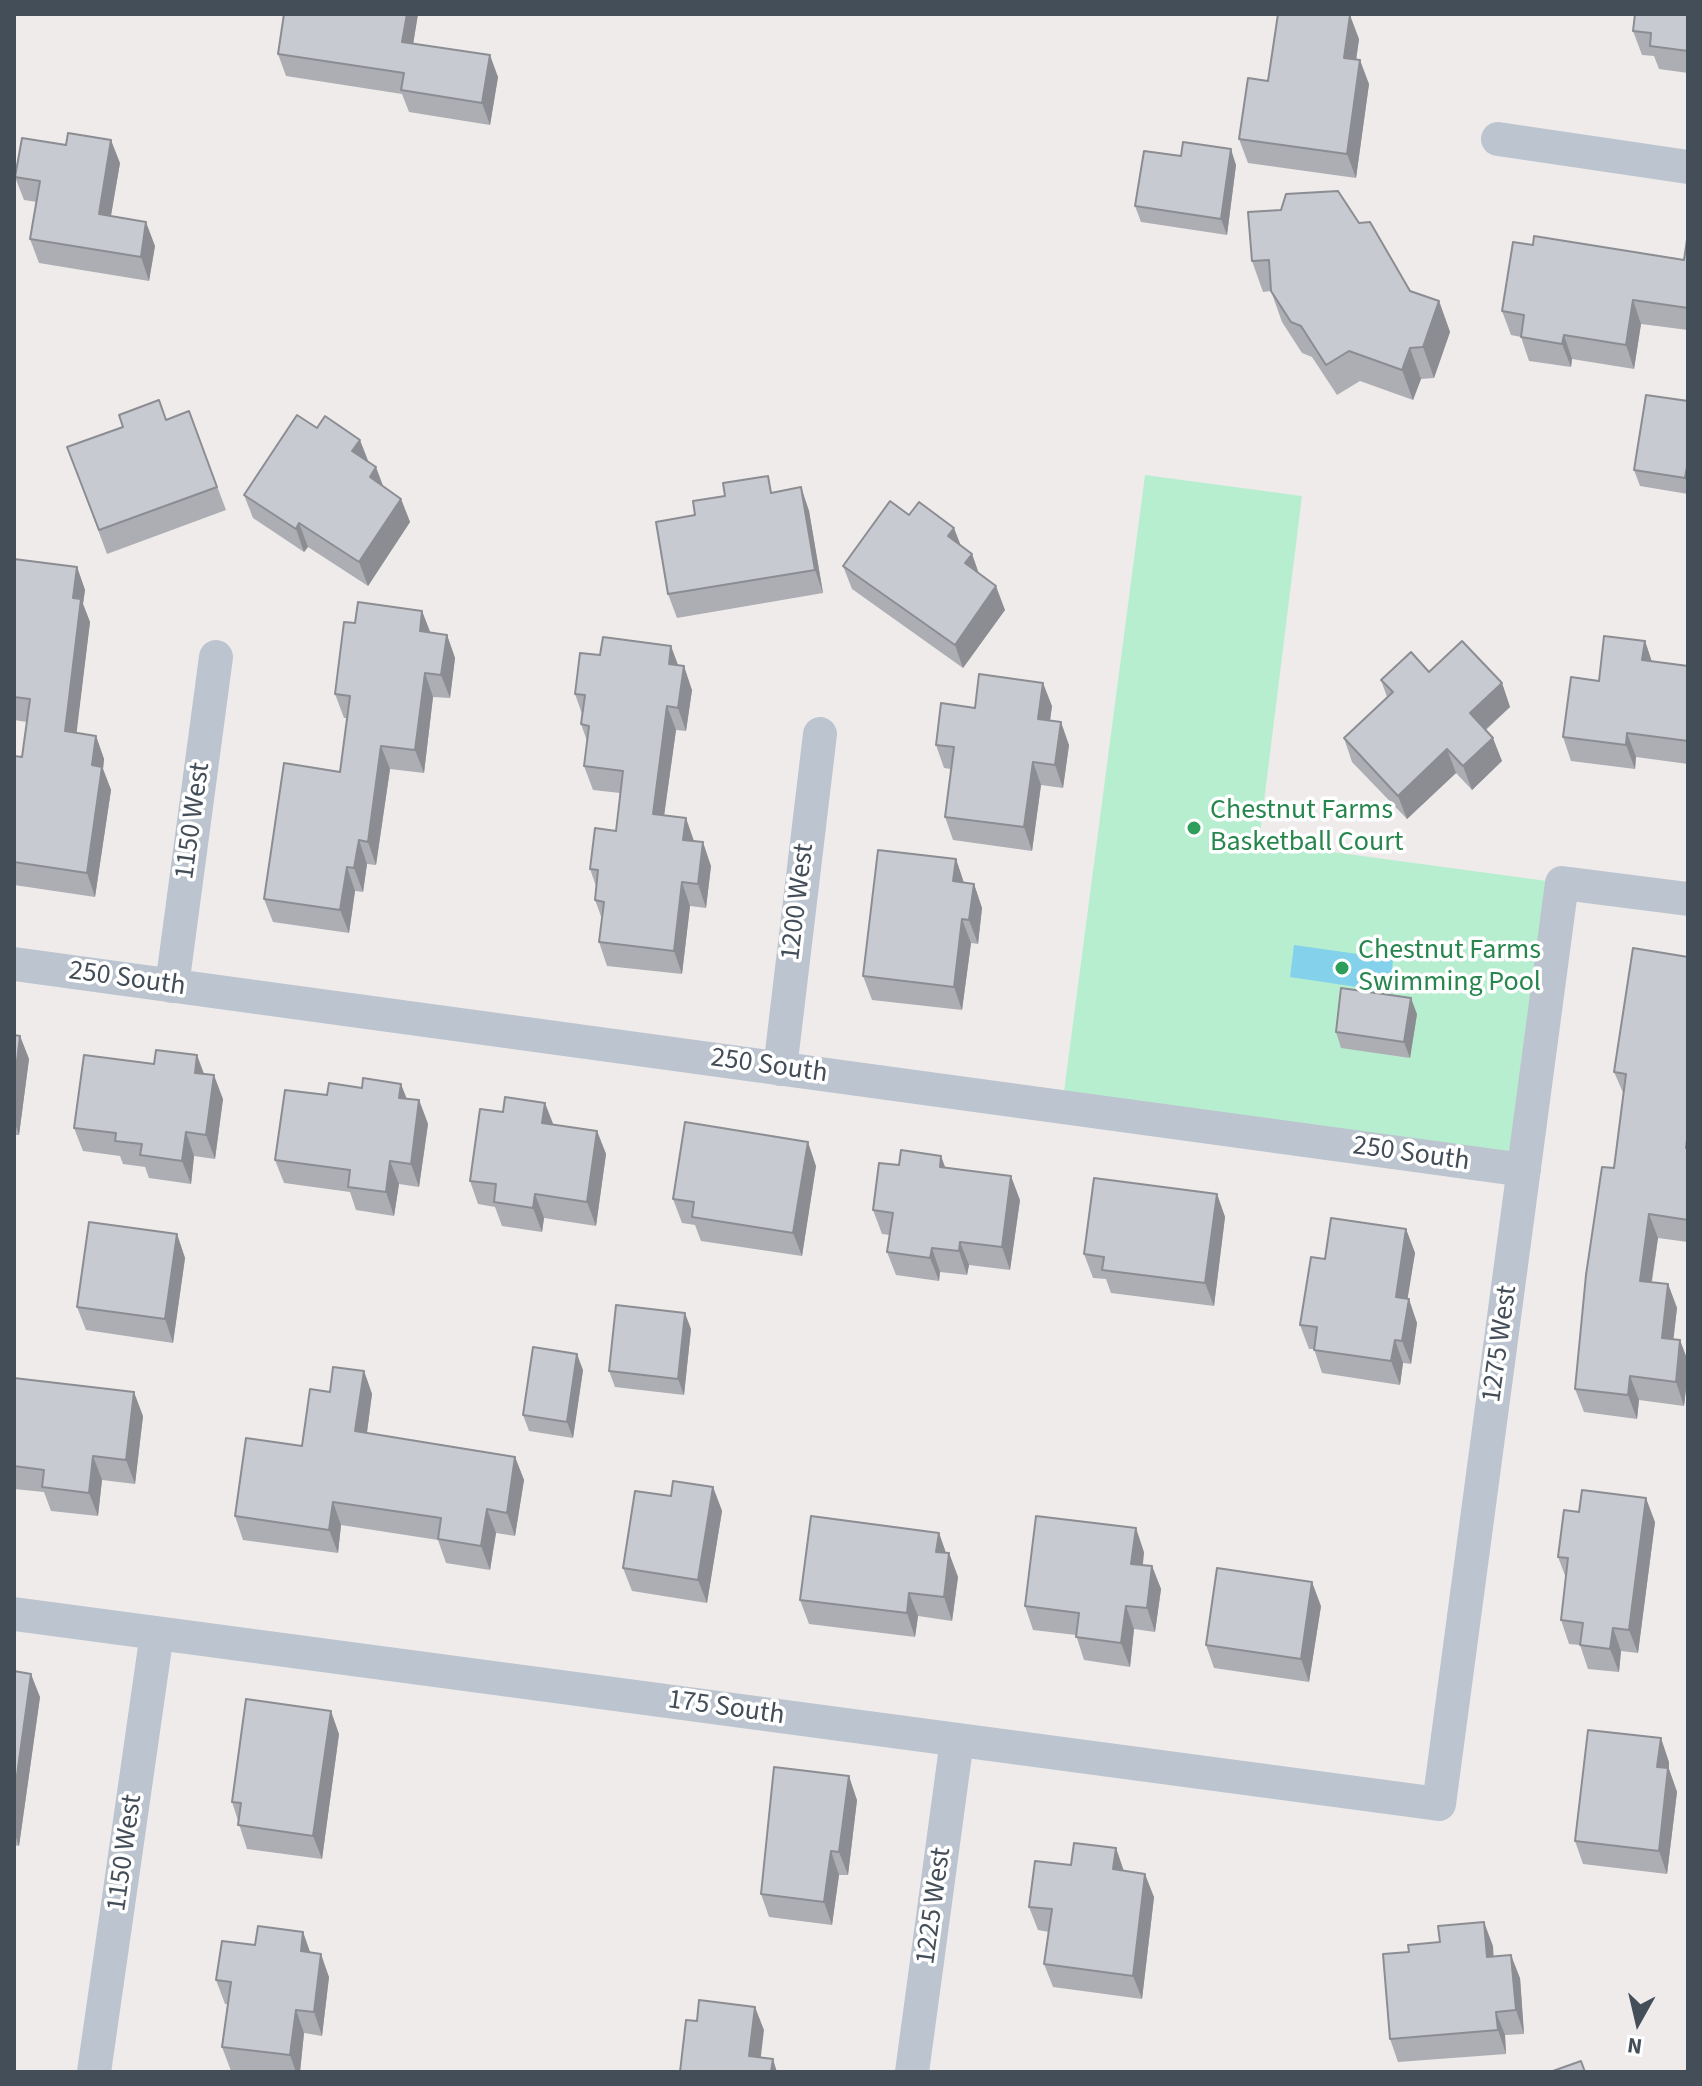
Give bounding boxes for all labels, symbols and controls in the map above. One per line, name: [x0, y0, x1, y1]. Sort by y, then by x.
street label: 1150 West: [169, 760, 219, 882]
place label: Chestnut Farms Basketball Court: [1210, 795, 1403, 861]
marker: Chestnut Farms Basketball Court: [1185, 819, 1203, 837]
street label: 1200 West: [775, 841, 823, 963]
place label: Chestnut Farms Swimming Pool: [1358, 935, 1541, 1001]
street label: 250 South: [67, 955, 187, 1005]
marker: Chestnut Farms Swimming Pool: [1333, 959, 1351, 977]
street label: 250 South: [709, 1042, 829, 1092]
street label: 250 South: [1351, 1130, 1471, 1180]
street label: 1275 West: [1476, 1283, 1526, 1405]
street label: 175 South: [666, 1684, 786, 1734]
street label: 1150 West: [101, 1792, 151, 1914]
street label: 1225 West: [910, 1845, 960, 1967]
north arrow: [1598, 1982, 1678, 2062]
text: N: [1625, 2029, 1644, 2063]

